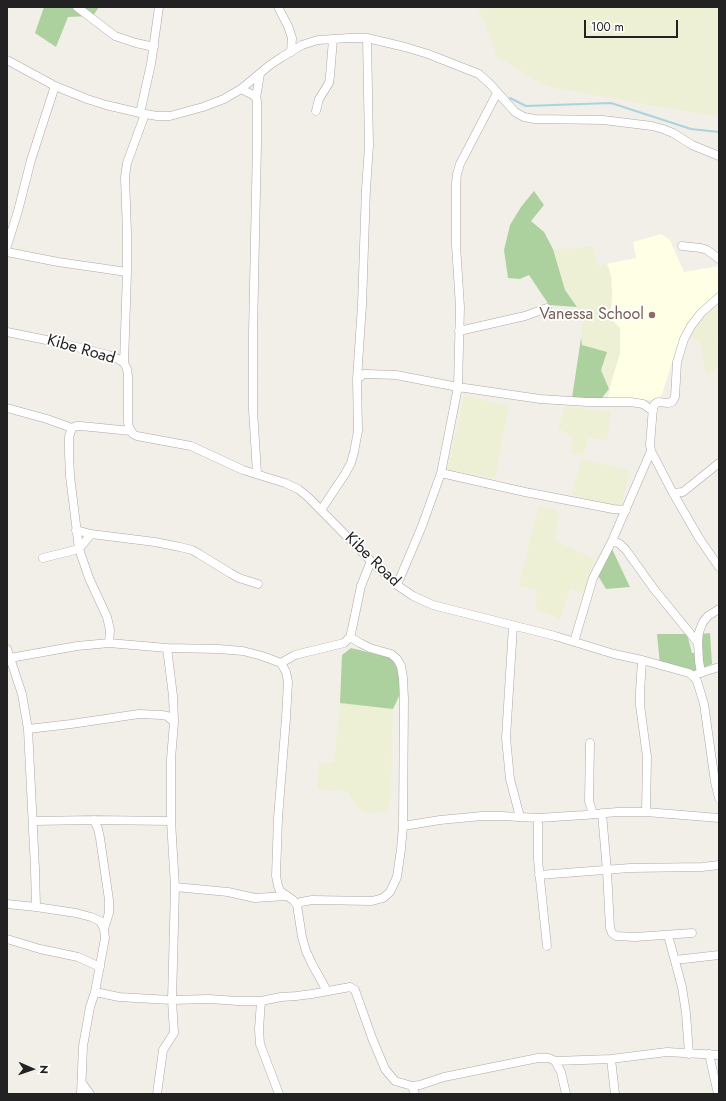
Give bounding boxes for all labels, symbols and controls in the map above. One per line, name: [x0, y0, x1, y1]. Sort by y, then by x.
scale bar: [586, 12, 680, 38]
text: 100 m: [591, 18, 624, 36]
place label: Vanessa School: [539, 305, 644, 325]
marker: Vanessa School: [647, 310, 657, 320]
street label: Kibe Road: [45, 331, 117, 369]
street label: Kibe Road: [340, 529, 404, 591]
north arrow: [12, 1049, 52, 1089]
text: N: [36, 1065, 52, 1074]

